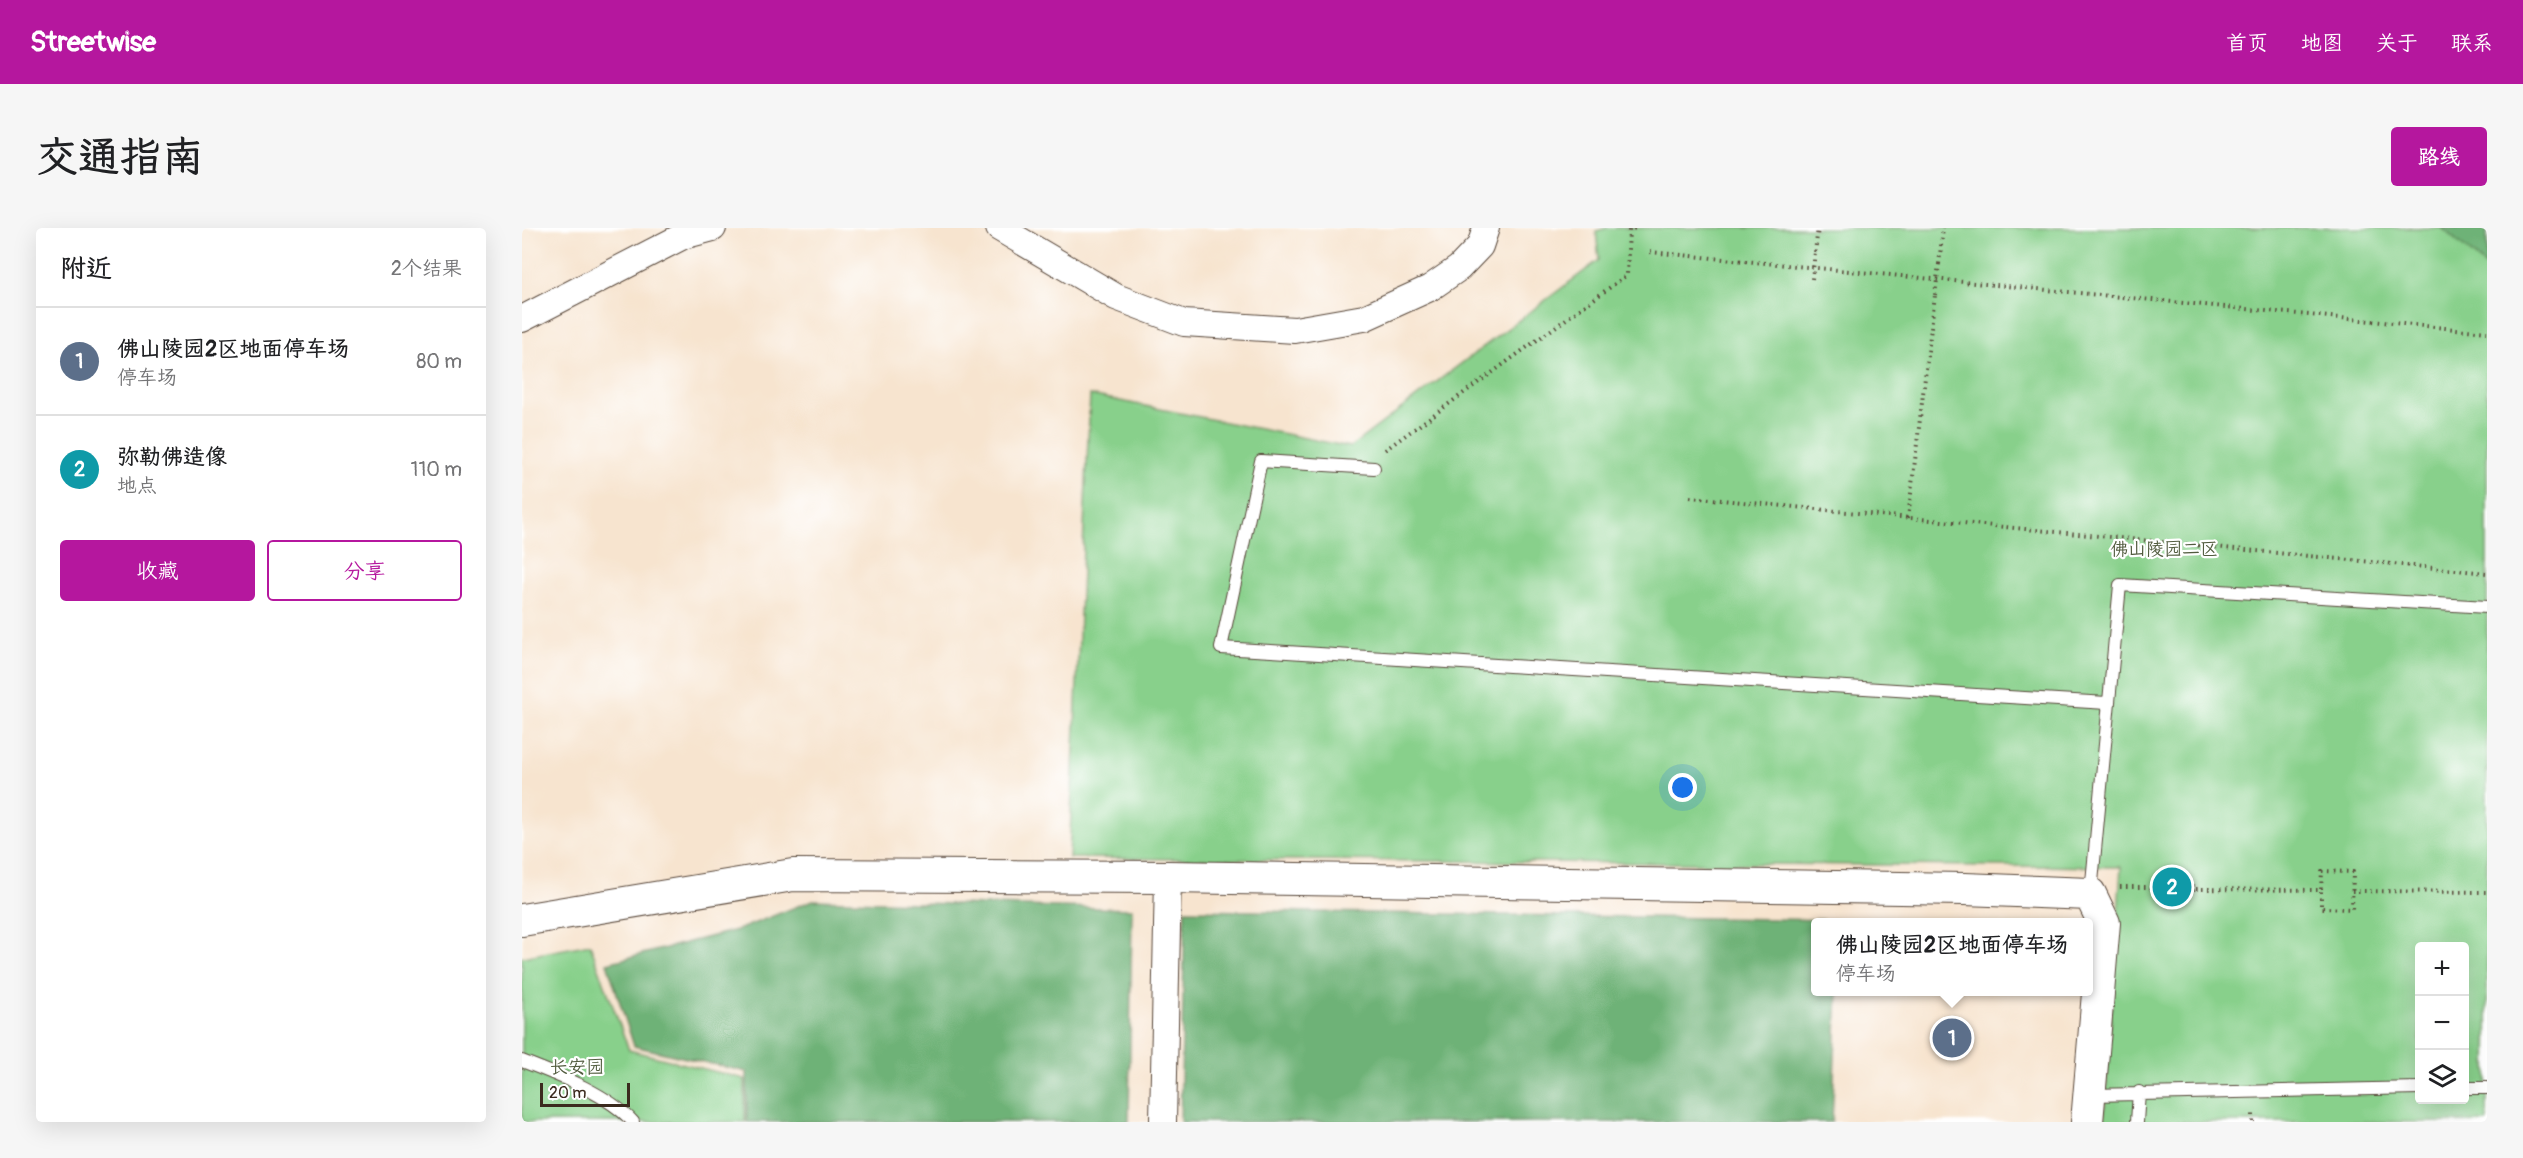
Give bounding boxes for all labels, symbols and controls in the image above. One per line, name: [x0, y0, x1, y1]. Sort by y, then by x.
text: Streetwise: [30, 25, 156, 60]
text: 首页: [2226, 30, 2268, 57]
text: 地图: [2301, 30, 2343, 57]
text: 关于: [2376, 30, 2418, 57]
text: 联系: [2451, 30, 2493, 57]
button: 路线: [2391, 127, 2487, 186]
text: 交通指南: [36, 132, 204, 184]
text: 附近: [60, 253, 112, 285]
text: 2个结果: [391, 256, 462, 281]
text: 佛山陵园2区地面停车场: [117, 335, 349, 363]
text: 1: [76, 349, 83, 374]
text: 80 m: [416, 349, 462, 374]
text: 停车场: [117, 365, 177, 390]
text: 弥勒佛造像: [117, 443, 227, 471]
text: 2: [74, 457, 85, 482]
text: 110 m: [411, 457, 462, 482]
text: 地点: [117, 473, 157, 498]
park label: 佛山陵园二区: [2110, 538, 2218, 561]
button: 收藏: [60, 540, 255, 601]
button: 分享: [267, 540, 462, 601]
your location: [1668, 773, 1697, 802]
pin: 2: [2152, 864, 2192, 910]
popup: [1811, 918, 2093, 996]
text: 佛山陵园2区地面停车场: [1836, 931, 2068, 959]
map controls: [2415, 942, 2469, 1104]
button: +: [2415, 942, 2469, 996]
text: 停车场: [1836, 961, 1896, 986]
button: −: [2415, 996, 2469, 1050]
pin: 1: [1932, 1016, 1972, 1060]
button: layers: [2415, 1050, 2469, 1104]
park label: 长安园: [550, 1056, 604, 1079]
scale bar: [540, 1080, 630, 1108]
text: 20 m: [549, 1083, 587, 1103]

